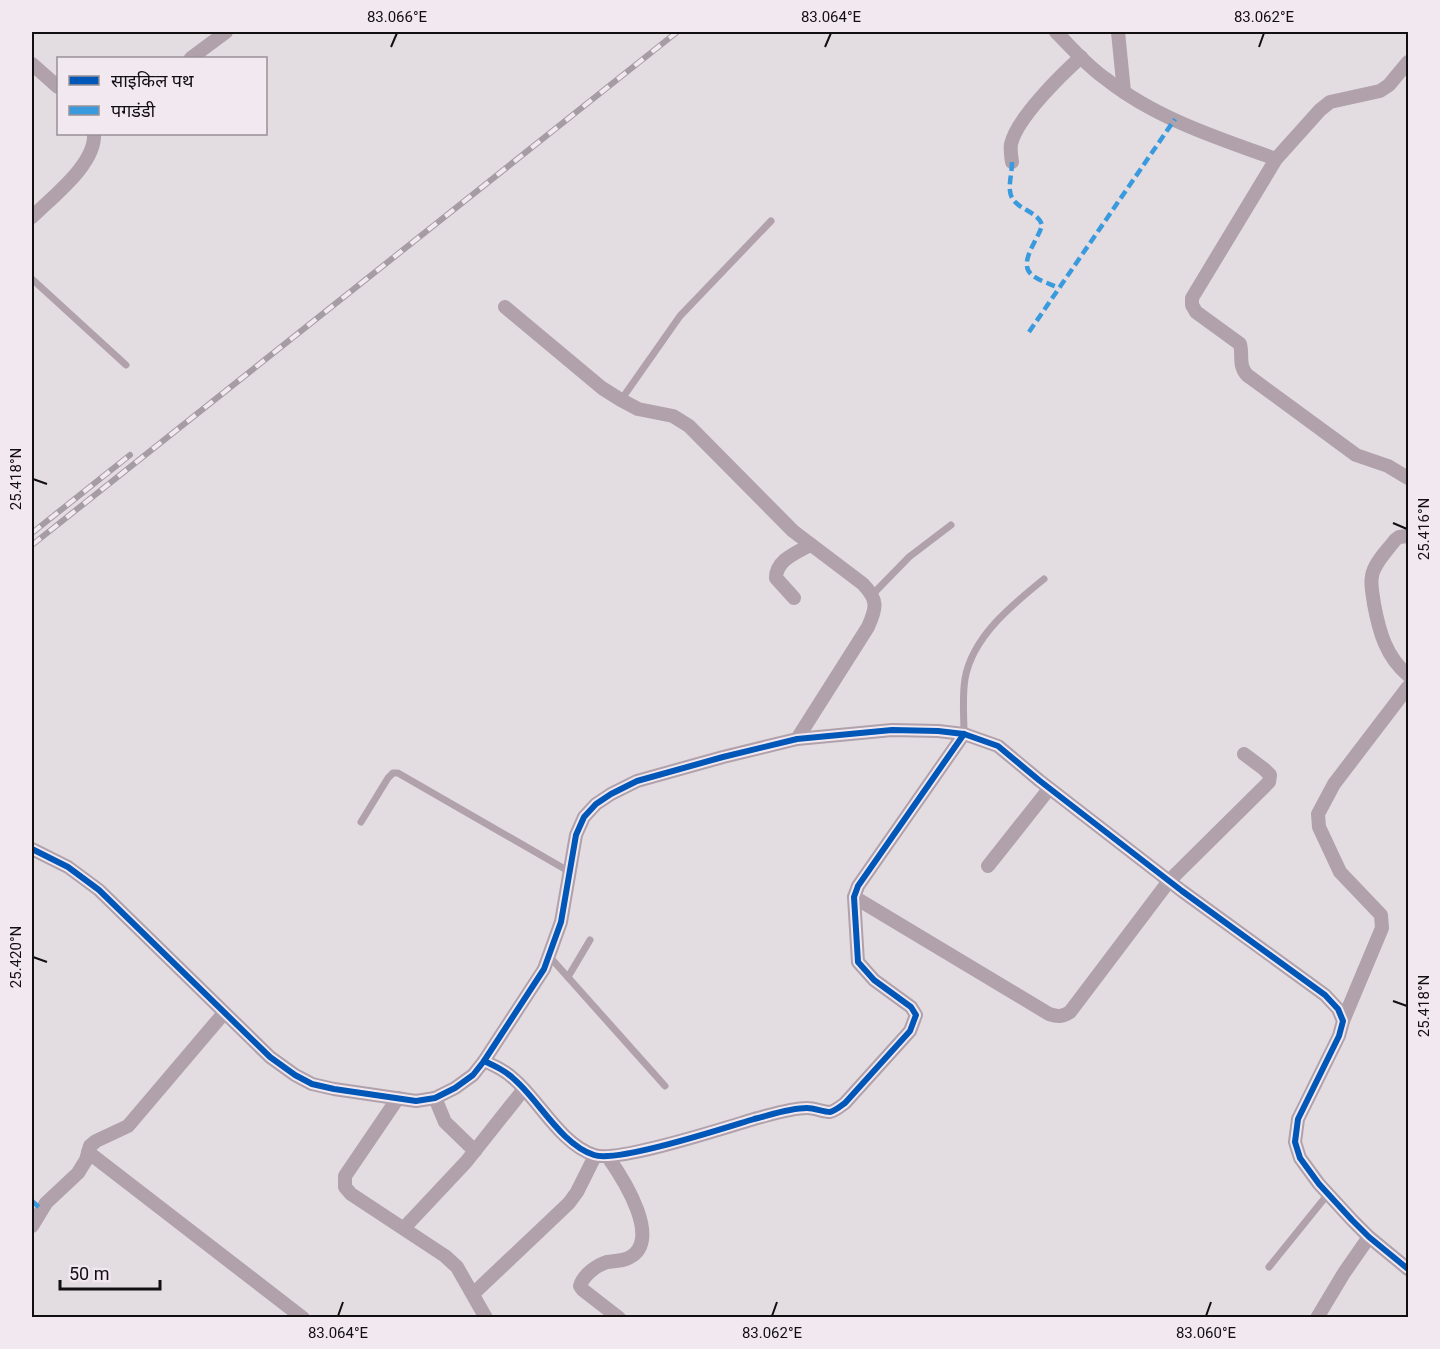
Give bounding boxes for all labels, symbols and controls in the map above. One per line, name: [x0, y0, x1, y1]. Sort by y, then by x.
text: 83.066°E: [367, 8, 428, 26]
text: 83.064°E: [801, 8, 862, 26]
text: 83.062°E: [1234, 8, 1295, 26]
legend: [57, 57, 267, 135]
text: साइकिल पथ: [111, 70, 194, 91]
text: पगडंडी: [111, 100, 156, 121]
text: 25.418°N: [7, 448, 25, 510]
text: 25.416°N: [1415, 498, 1433, 560]
text: 25.420°N: [7, 926, 25, 988]
text: 25.418°N: [1415, 975, 1433, 1037]
scale bar: [60, 1253, 160, 1291]
text: 50 m: [69, 1263, 109, 1284]
text: 83.064°E: [308, 1324, 369, 1342]
text: 83.062°E: [742, 1324, 803, 1342]
text: 83.060°E: [1176, 1324, 1237, 1342]

